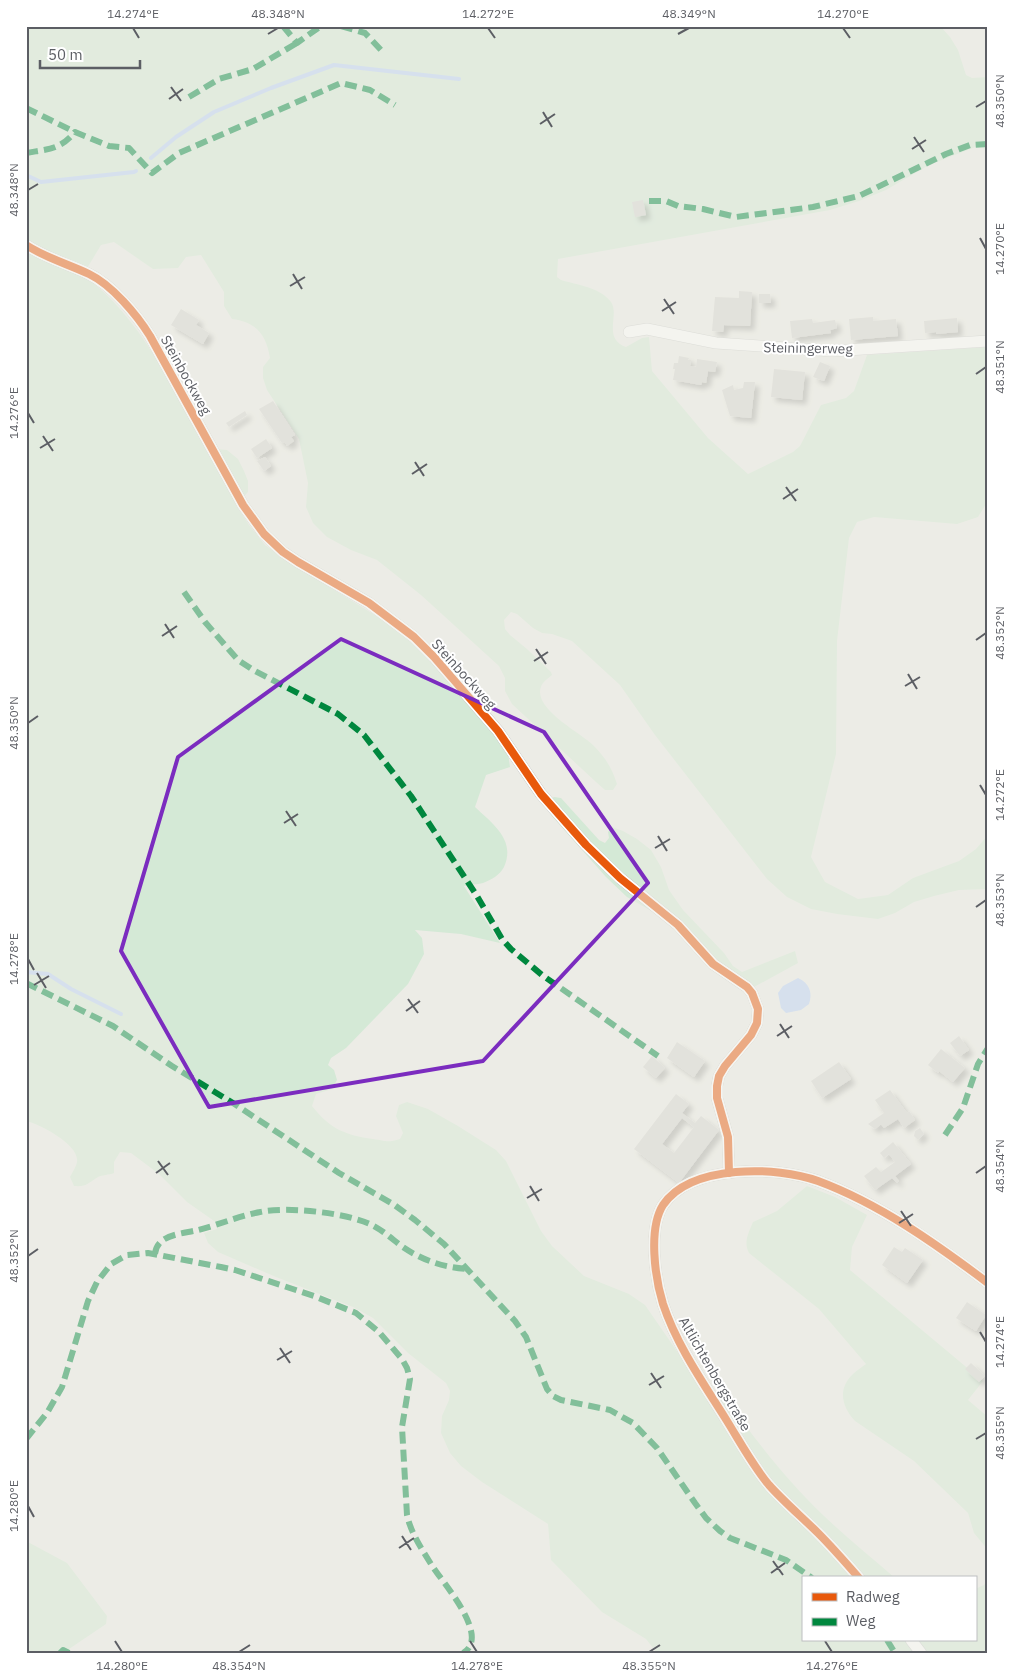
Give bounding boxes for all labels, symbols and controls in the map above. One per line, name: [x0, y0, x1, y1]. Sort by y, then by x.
text: 14.274°E: [107, 6, 159, 21]
text: 48.348°N: [251, 6, 305, 21]
text: 14.272°E: [462, 6, 514, 21]
text: 48.349°N: [662, 6, 716, 21]
text: 14.270°E: [817, 6, 869, 21]
scale bar: [40, 38, 140, 70]
text: 50 m: [48, 45, 83, 64]
text: 48.350°N: [992, 74, 1007, 128]
text: 48.348°N: [6, 163, 21, 217]
text: 14.270°E: [992, 223, 1007, 275]
street label: Steinbockweg: [157, 332, 216, 418]
street label: Steiningerweg: [763, 338, 854, 358]
text: 48.351°N: [992, 340, 1007, 394]
text: 14.276°E: [6, 387, 21, 439]
text: 48.352°N: [992, 606, 1007, 660]
street label: Steinbockweg: [428, 635, 501, 713]
text: 48.350°N: [6, 696, 21, 750]
text: 14.272°E: [992, 769, 1007, 821]
text: 48.353°N: [992, 873, 1007, 927]
text: 14.278°E: [6, 933, 21, 985]
text: 48.354°N: [992, 1139, 1007, 1193]
text: 48.352°N: [6, 1229, 21, 1283]
street label: Altlichtenbergstraße: [675, 1314, 755, 1435]
text: 14.274°E: [992, 1316, 1007, 1368]
text: 48.355°N: [992, 1406, 1007, 1460]
text: 14.280°E: [6, 1480, 21, 1532]
legend: [802, 1576, 976, 1642]
text: Radweg: [846, 1587, 900, 1606]
text: Weg: [846, 1611, 875, 1630]
text: 14.280°E: [96, 1658, 148, 1673]
text: 48.354°N: [212, 1658, 266, 1673]
text: 14.278°E: [451, 1658, 503, 1673]
text: 48.355°N: [622, 1658, 676, 1673]
text: 14.276°E: [806, 1658, 858, 1673]

